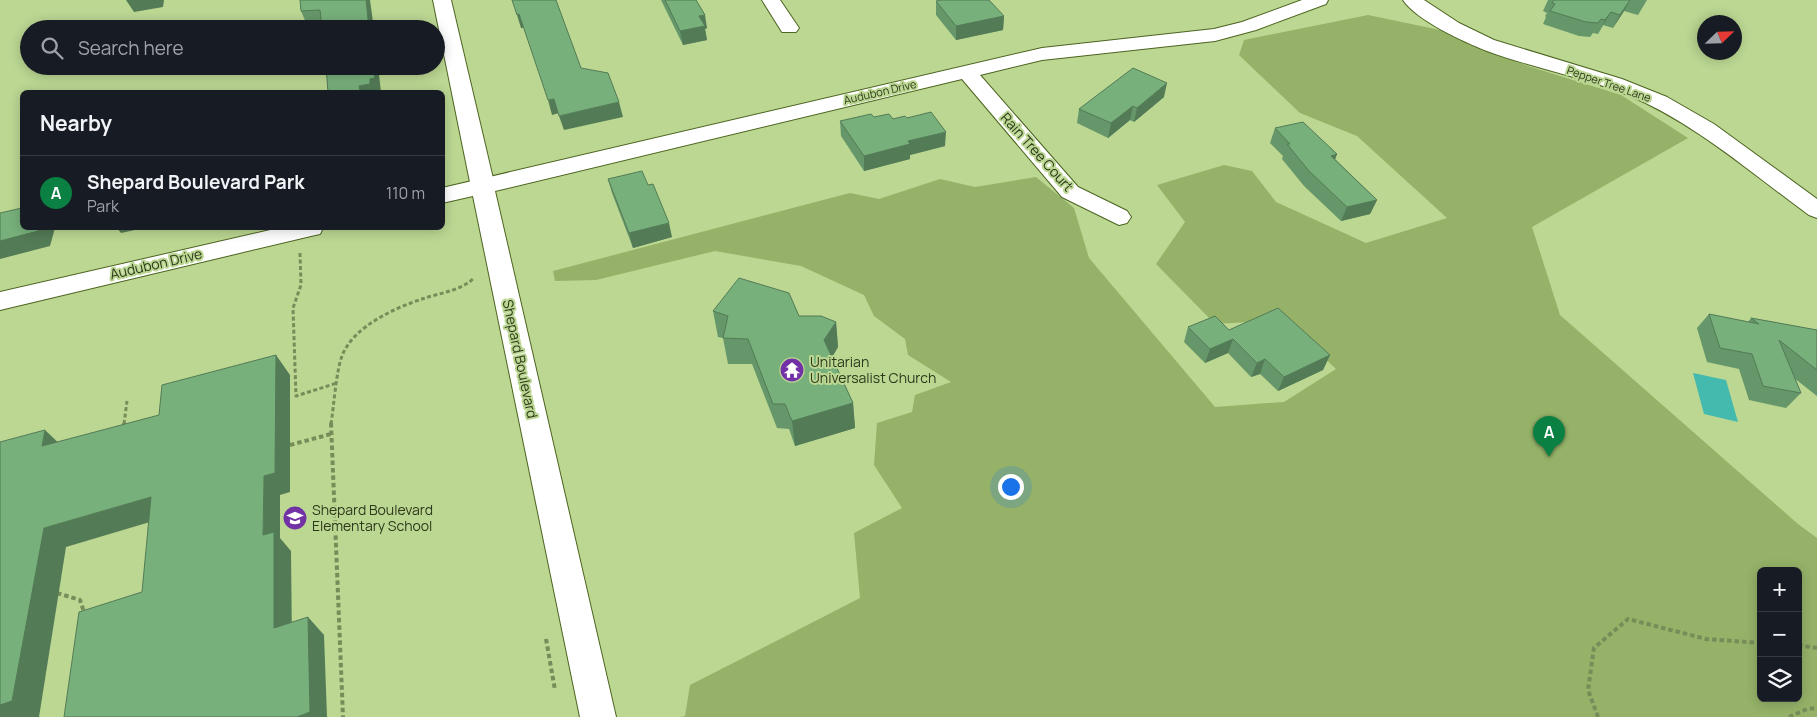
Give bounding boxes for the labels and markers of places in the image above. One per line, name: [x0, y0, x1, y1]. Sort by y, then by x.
place label: Unitarian Universalist Church: [810, 352, 936, 387]
temple icon: Unitarian Universalist Church: [779, 357, 805, 383]
pin: A: [1533, 416, 1565, 457]
place label: Shepard Boulevard Elementary School: [312, 500, 433, 535]
school or university icon: Shepard Boulevard Elementary School: [282, 505, 308, 531]

